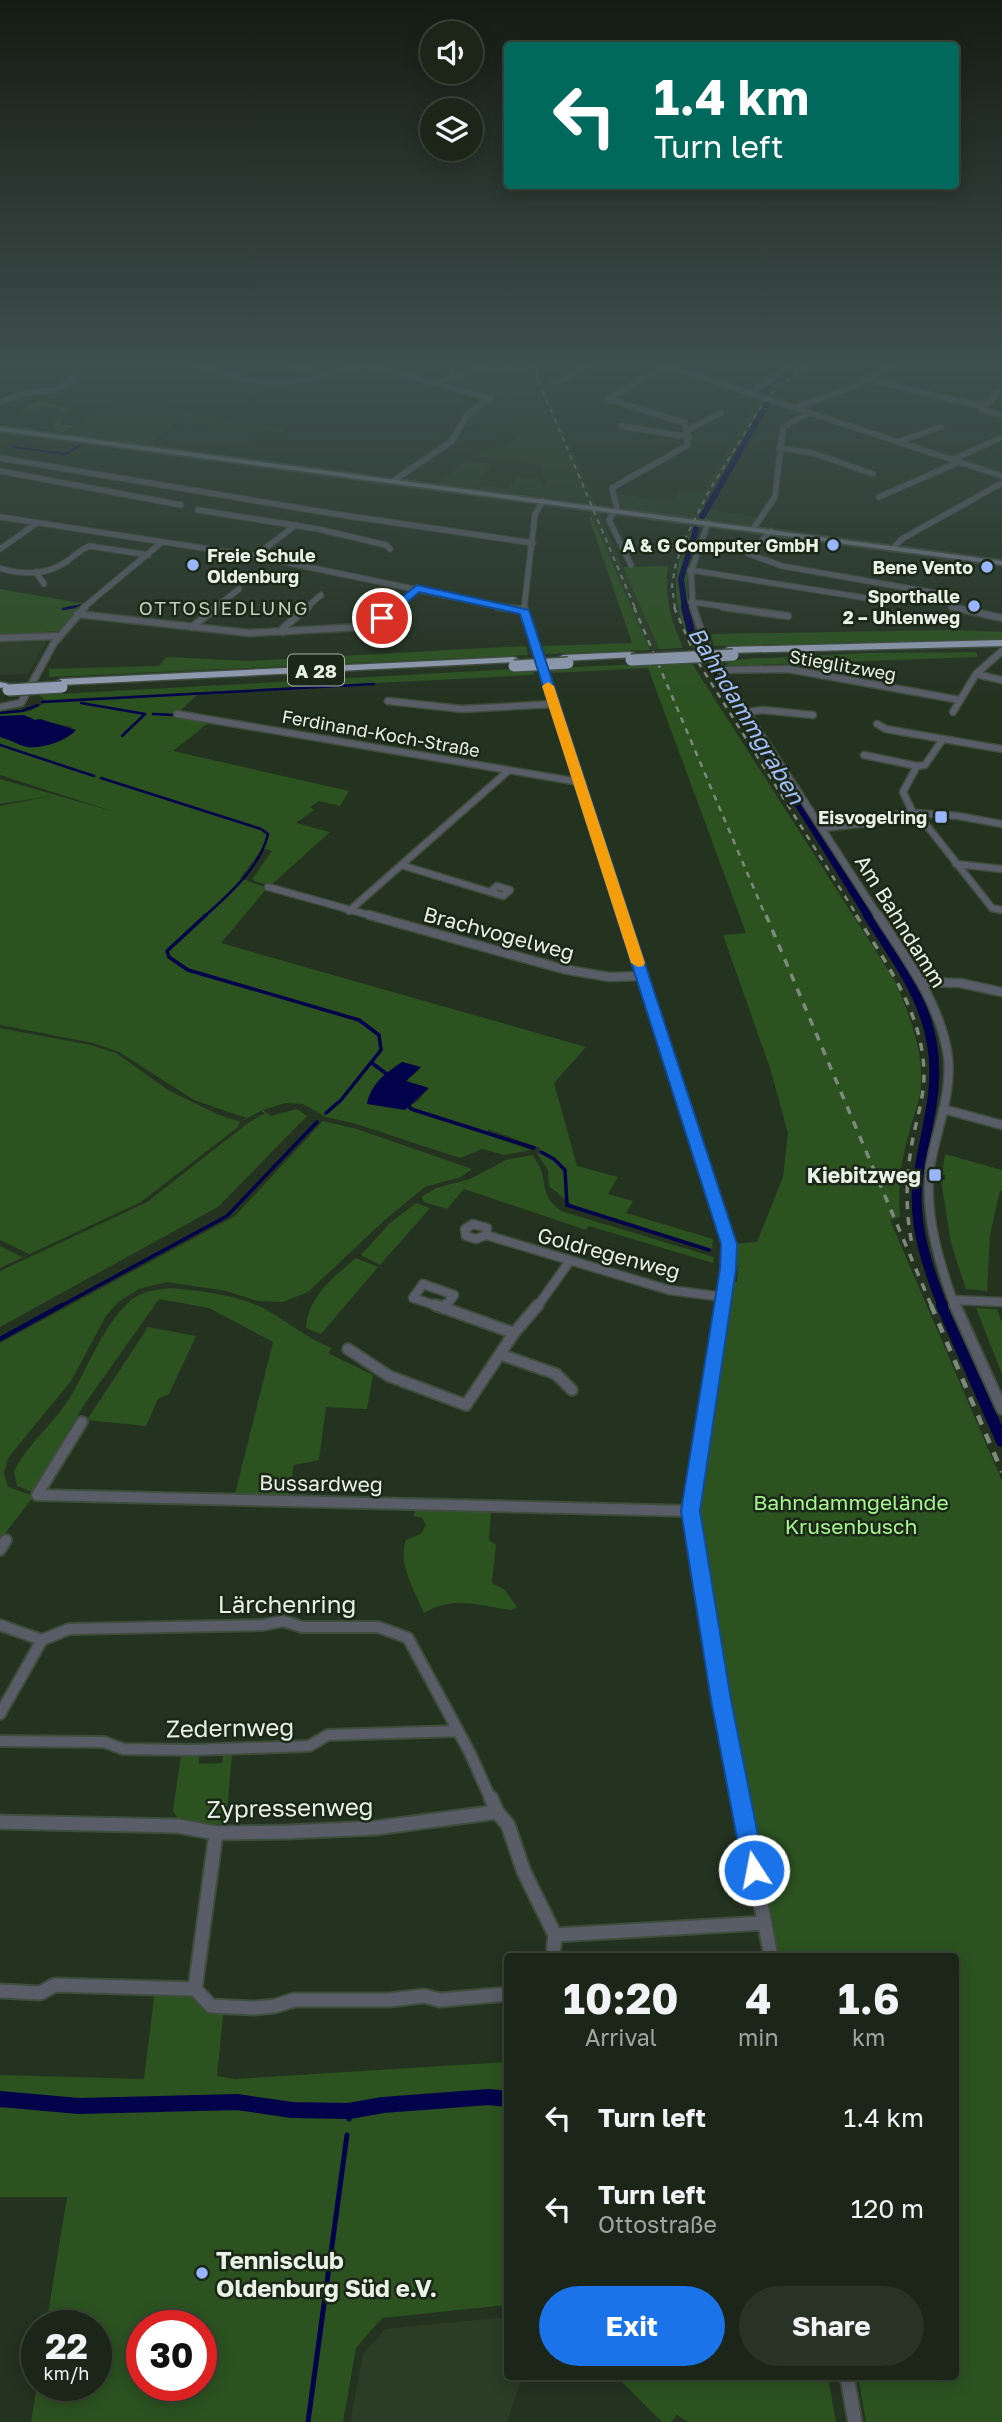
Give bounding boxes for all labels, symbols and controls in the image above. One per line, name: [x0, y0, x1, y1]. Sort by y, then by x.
map controls: [420, 21, 483, 161]
button: sound: [420, 21, 483, 84]
text: 1.4 km: [654, 67, 809, 126]
icon: left: [539, 70, 630, 161]
button: layers: [420, 98, 483, 161]
text: Turn left: [654, 127, 783, 165]
place label: A & G Computer GmbH: [623, 534, 819, 556]
marker: A & G Computer GmbH: [825, 537, 841, 553]
place label: Freie Schule Oldenburg: [207, 544, 316, 587]
place label: Bene Vento: [872, 556, 973, 578]
marker: Freie Schule Oldenburg: [185, 557, 201, 573]
marker: Bene Vento: [979, 559, 995, 575]
place label: Sporthalle 2 – Uhlenweg: [843, 585, 960, 628]
pin: [352, 588, 412, 648]
district label: OTTOSIEDLUNG: [139, 596, 309, 619]
marker: Sporthalle 2 – Uhlenweg: [966, 598, 982, 614]
icon: arrive: [363, 599, 401, 637]
water label: Bahndammgraben: [683, 621, 811, 810]
street label: Stieglitzweg: [788, 645, 898, 685]
road number: A 28: [288, 654, 344, 685]
street label: Ferdinand-Koch-Straße: [280, 705, 482, 761]
place label: Eisvogelring: [818, 806, 927, 828]
marker: Eisvogelring: [933, 809, 949, 825]
street label: Am Bahndamm: [850, 850, 952, 992]
street label: Brachvogelweg: [421, 900, 577, 966]
place label: Kiebitzweg: [807, 1162, 921, 1188]
marker: Kiebitzweg: [927, 1167, 943, 1183]
street label: Goldregenweg: [535, 1221, 683, 1285]
street label: Bussardweg: [259, 1469, 383, 1497]
park label: Bahndammgelände Krusenbusch: [753, 1489, 949, 1539]
street label: Lärchenring: [218, 1589, 356, 1618]
street label: Zedernweg: [166, 1711, 294, 1743]
street label: Zypressenweg: [206, 1791, 374, 1823]
position arrow: [717, 1833, 791, 1907]
text: 10:20: [563, 1973, 679, 2023]
text: 4: [745, 1973, 771, 2023]
text: 1.6: [838, 1973, 900, 2023]
text: Arrival: [585, 2023, 657, 2051]
text: min: [738, 2023, 779, 2051]
text: km: [852, 2023, 885, 2051]
icon: left: [539, 2099, 577, 2137]
text: Turn left: [598, 2102, 706, 2133]
text: 1.4 km: [844, 2102, 924, 2133]
text: Turn left: [598, 2179, 706, 2210]
icon: left: [539, 2190, 577, 2228]
text: 120 m: [851, 2193, 924, 2224]
text: Ottostraße: [598, 2210, 717, 2238]
place label: Tennisclub Oldenburg Süd e.V.: [216, 2245, 437, 2302]
marker: Tennisclub Oldenburg Süd e.V.: [194, 2265, 210, 2281]
button: Exit: [539, 2286, 725, 2366]
button: Share: [739, 2286, 924, 2366]
speed limit sign: 30: [126, 2310, 217, 2401]
text: 22: [45, 2325, 88, 2367]
text: km/h: [44, 2362, 89, 2384]

